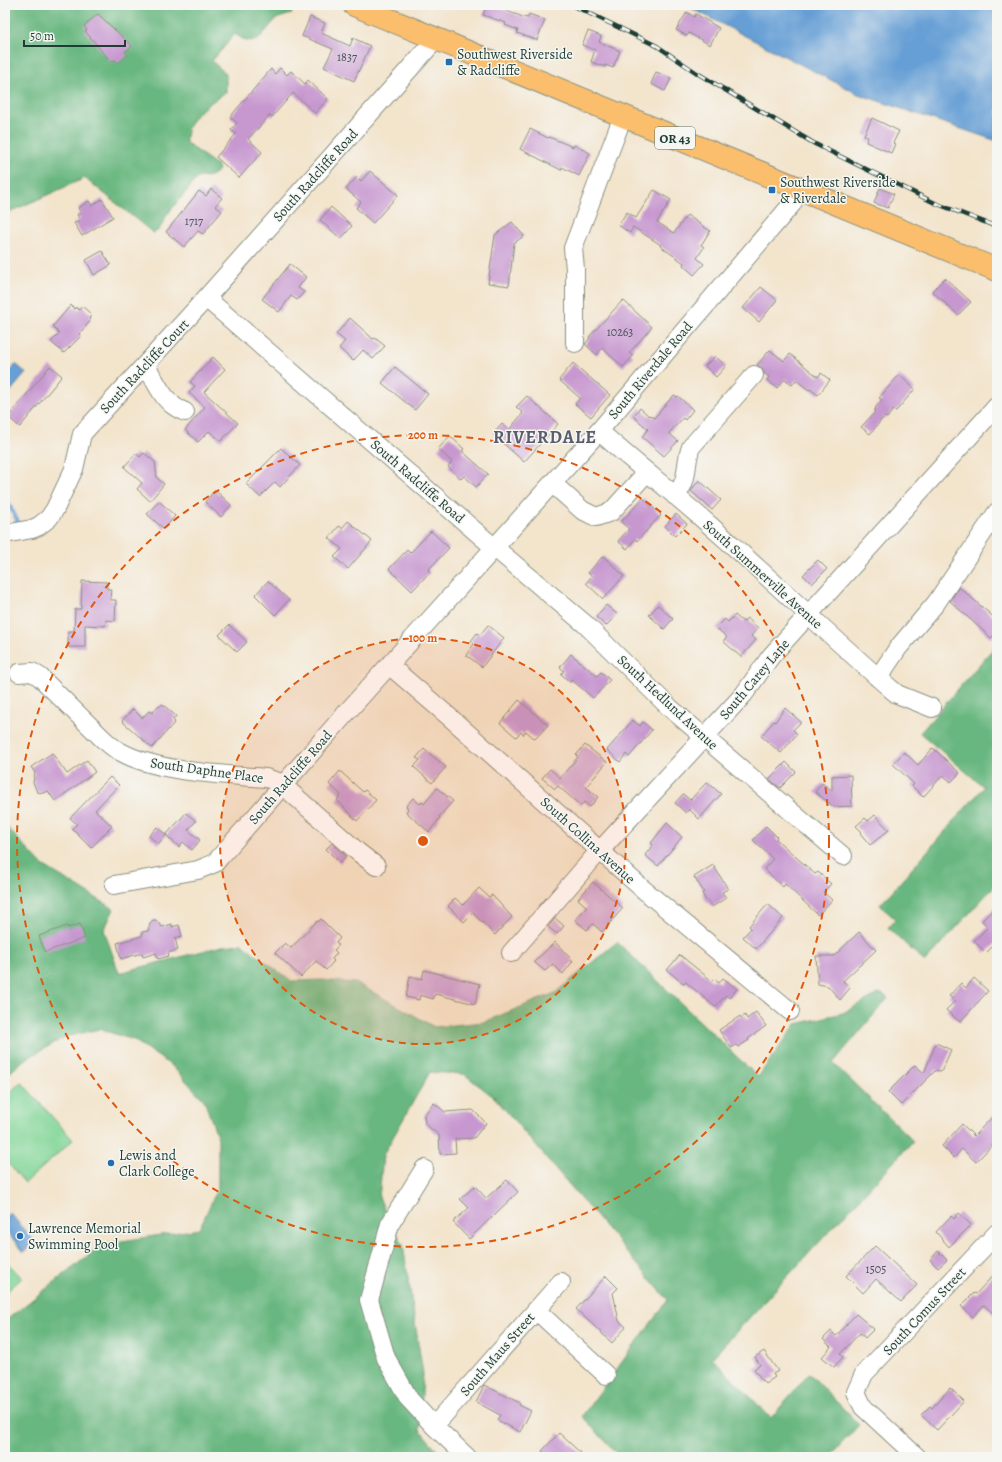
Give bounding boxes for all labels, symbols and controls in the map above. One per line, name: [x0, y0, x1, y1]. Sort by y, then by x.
scale bar: [24, 22, 125, 48]
text: 50 m: [30, 28, 54, 44]
place label: Southwest Riverside & Radcliffe: [457, 45, 573, 80]
house number: 1837: [337, 49, 358, 65]
marker: Southwest Riverside & Radcliffe: [444, 57, 454, 67]
street label: South Radcliffe Road: [269, 124, 363, 226]
road number: OR 43: [655, 127, 695, 149]
place label: Southwest Riverside & Riverdale: [780, 173, 896, 208]
marker: Southwest Riverside & Riverdale: [767, 185, 777, 195]
house number: 1717: [185, 213, 204, 229]
street label: South Radcliffe Court: [96, 315, 193, 418]
street label: South Riverdale Road: [604, 317, 697, 423]
house number: 10263: [607, 324, 633, 340]
district label: RIVERDALE: [493, 425, 597, 449]
text: 200 m: [408, 427, 438, 443]
street label: South Radcliffe Road: [367, 435, 469, 528]
street label: South Summerville Avenue: [699, 516, 826, 633]
text: 100 m: [409, 630, 437, 646]
street label: South Carey Lane: [715, 635, 794, 724]
street label: South Hedlund Avenue: [613, 651, 722, 754]
street label: South Radcliffe Road: [244, 726, 337, 828]
street label: South Daphne Place: [149, 753, 265, 788]
street label: South Collina Avenue: [536, 793, 639, 888]
centre of rings: [416, 834, 430, 848]
place label: Lewis and Clark College: [119, 1146, 195, 1181]
marker: Lewis and Clark College: [106, 1158, 116, 1168]
place label: Lawrence Memorial Swimming Pool: [28, 1219, 141, 1254]
marker: Lawrence Memorial Swimming Pool: [15, 1231, 25, 1241]
house number: 1505: [866, 1261, 886, 1277]
street label: South Comus Street: [879, 1263, 970, 1360]
street label: South Maus Street: [456, 1308, 539, 1400]

